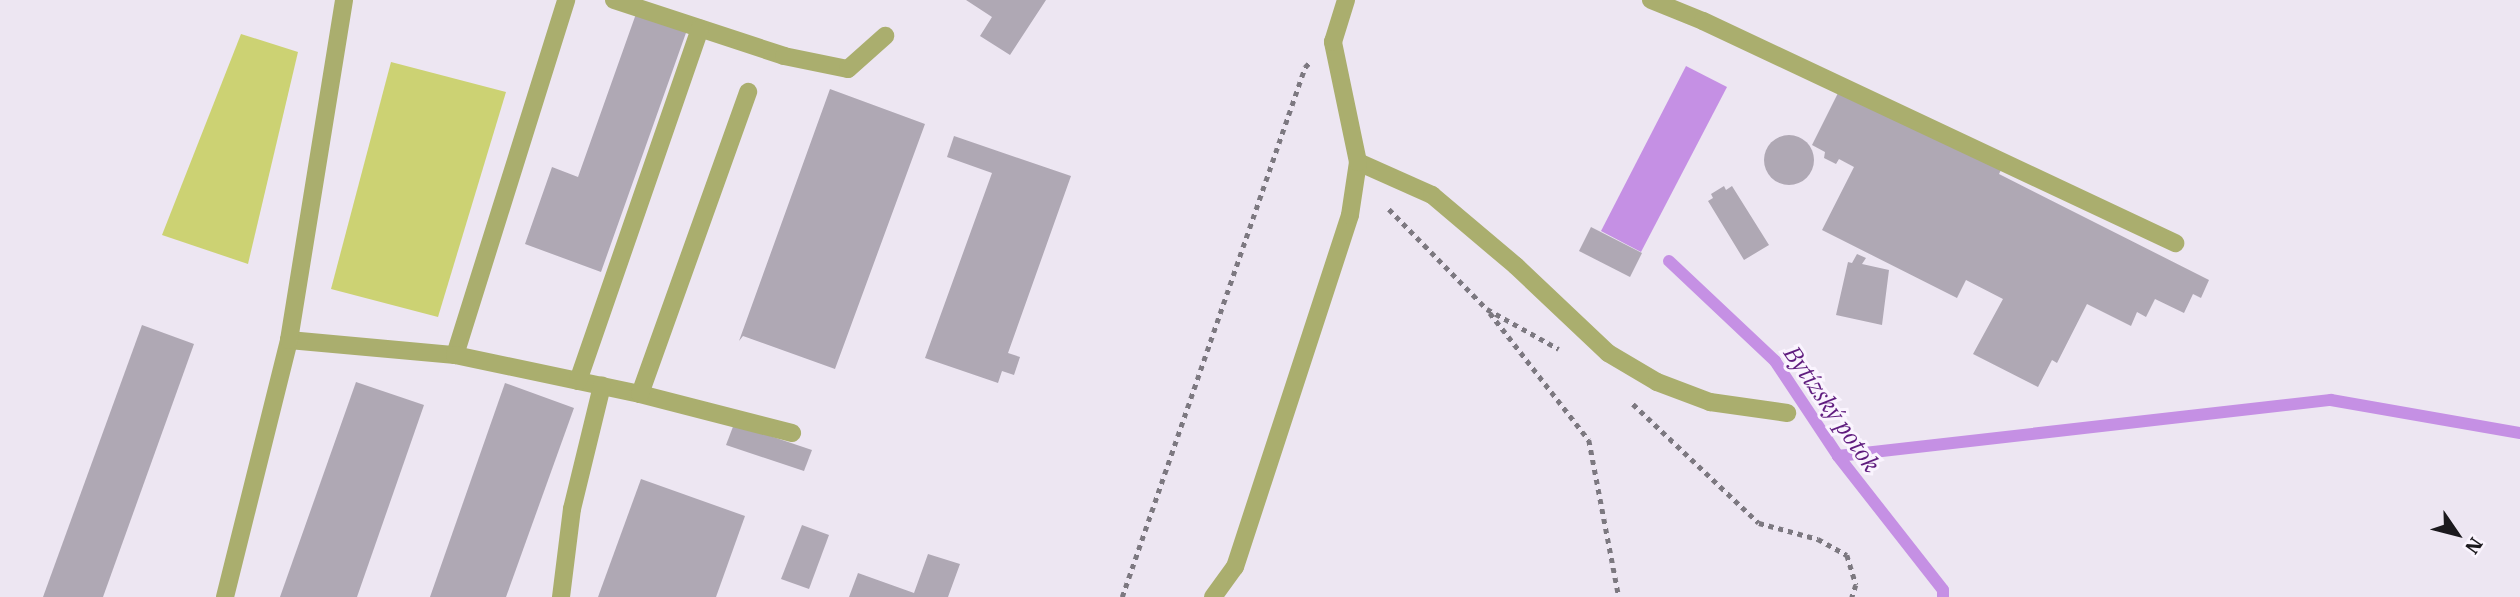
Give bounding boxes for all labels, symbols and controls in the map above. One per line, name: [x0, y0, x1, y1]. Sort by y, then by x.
water label: Bytízský potok: [1778, 340, 1886, 478]
north arrow: [2422, 499, 2492, 569]
text: N: [2460, 533, 2488, 559]

